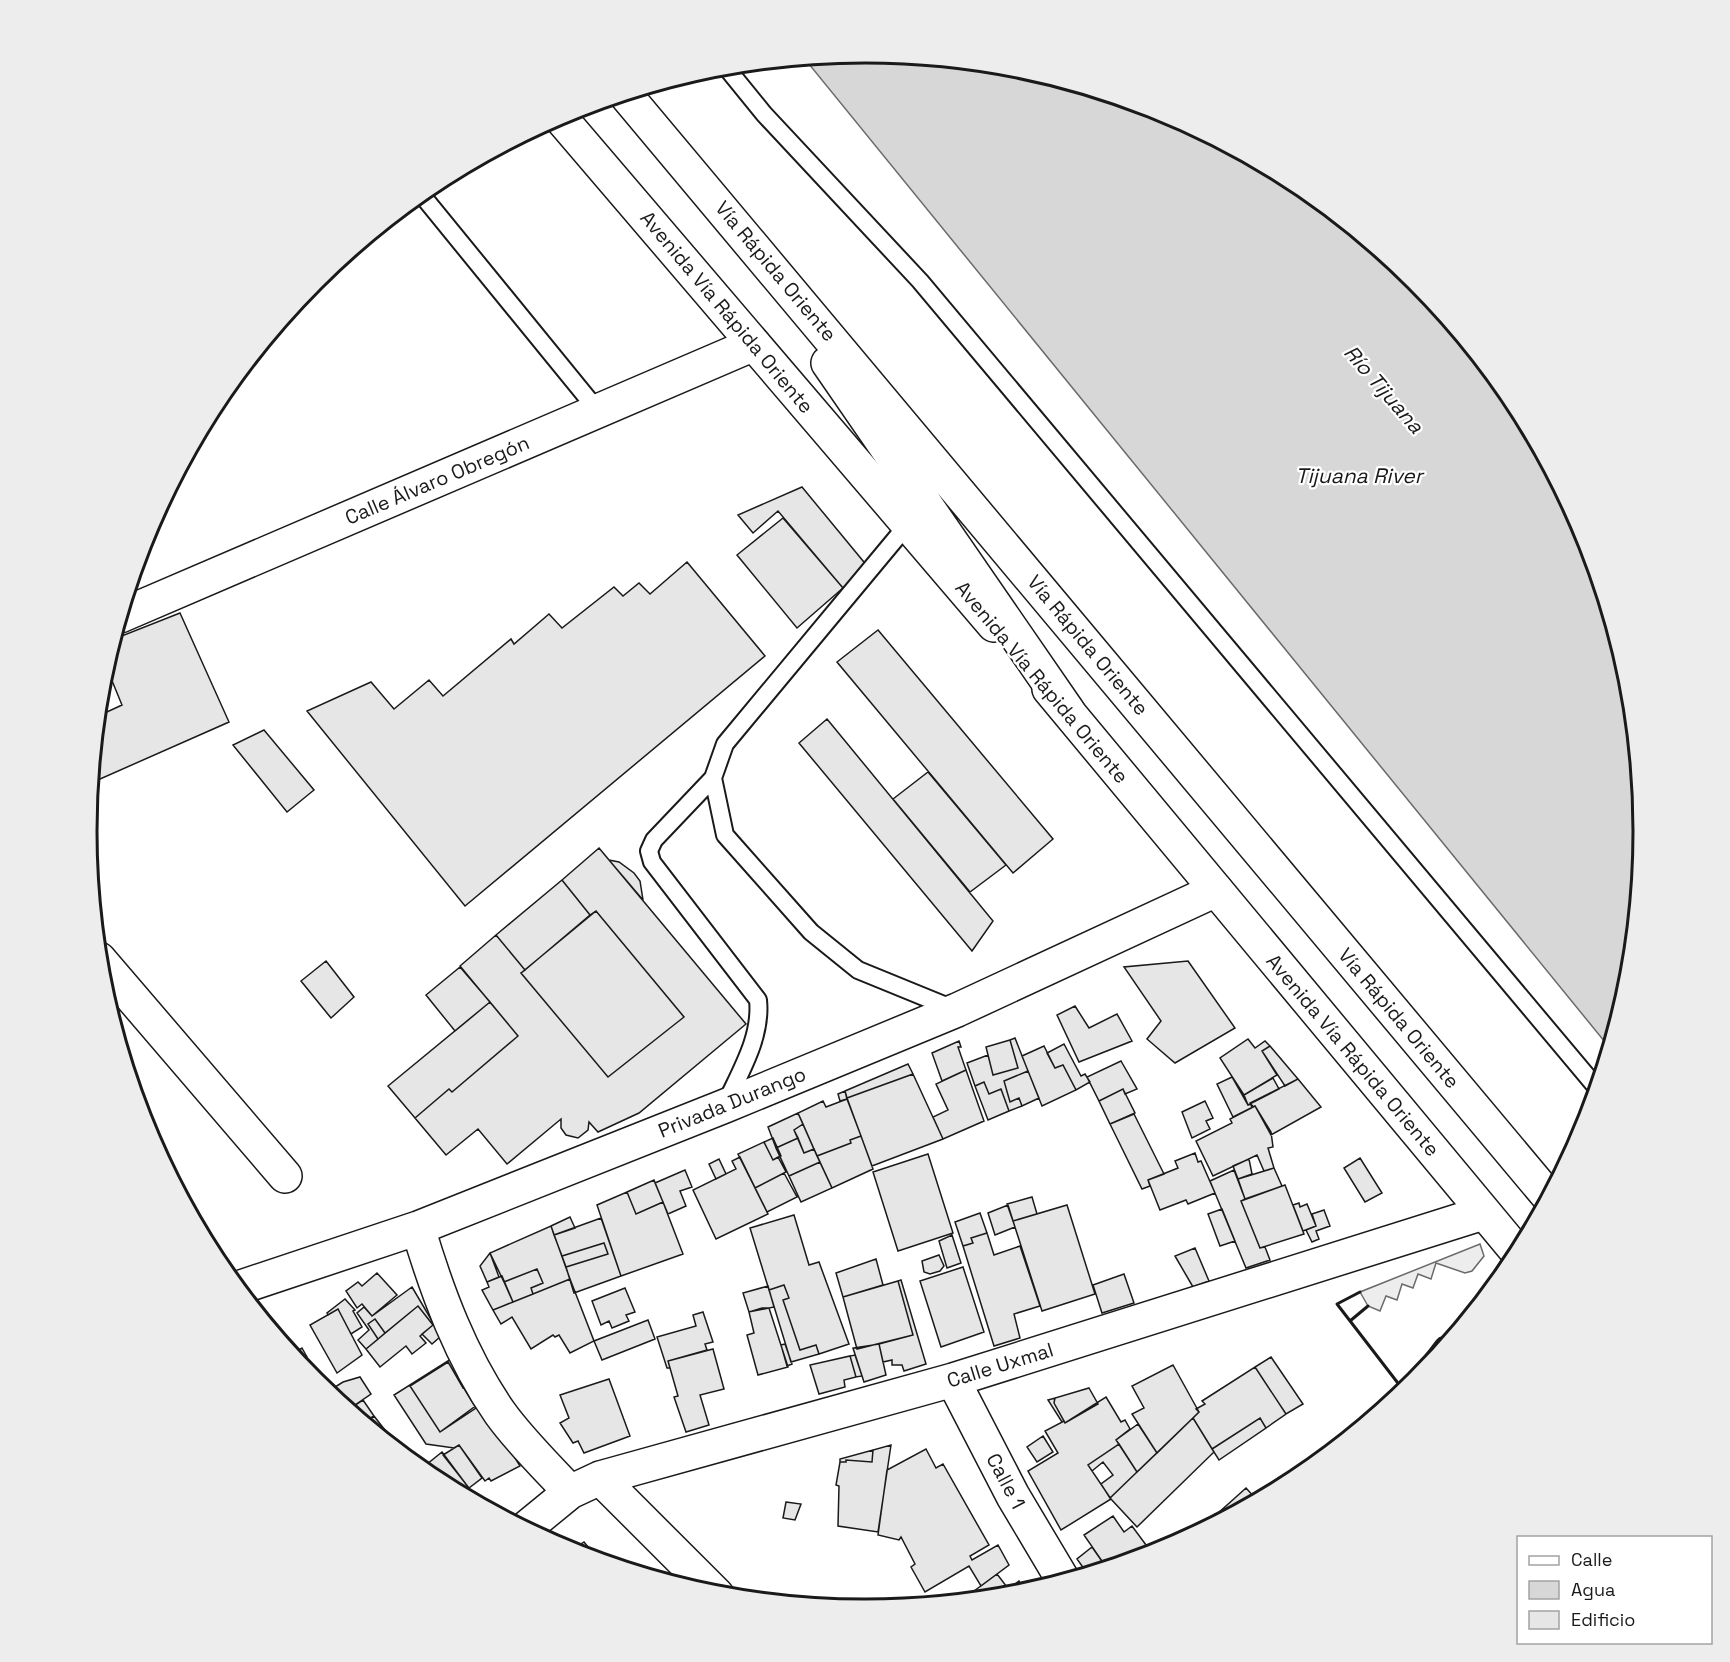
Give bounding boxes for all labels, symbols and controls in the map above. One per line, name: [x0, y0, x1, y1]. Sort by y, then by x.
street label: Vía Rápida Oriente: [710, 195, 842, 347]
street label: Avenida Vía Rápida Oriente: [635, 205, 819, 419]
water label: Río Tijuana: [1338, 339, 1430, 440]
street label: Calle Álvaro Obregón: [341, 429, 533, 531]
water label: Tijuana River: [1295, 462, 1425, 489]
street label: Vía Rápida Oriente: [1022, 569, 1154, 721]
street label: Avenida Vía Rápida Oriente: [950, 575, 1134, 789]
street label: Vía Rápida Oriente: [1333, 942, 1465, 1094]
street label: Avenida Vía Rápida Oriente: [1261, 948, 1445, 1162]
street label: Privada Durango: [654, 1060, 810, 1144]
street label: Calle Uxmal: [944, 1337, 1056, 1393]
street label: Calle 1: [981, 1449, 1031, 1513]
legend: [1517, 1536, 1712, 1644]
text: Calle: [1571, 1548, 1612, 1571]
text: Agua: [1571, 1578, 1615, 1601]
text: Edificio: [1571, 1608, 1635, 1631]

